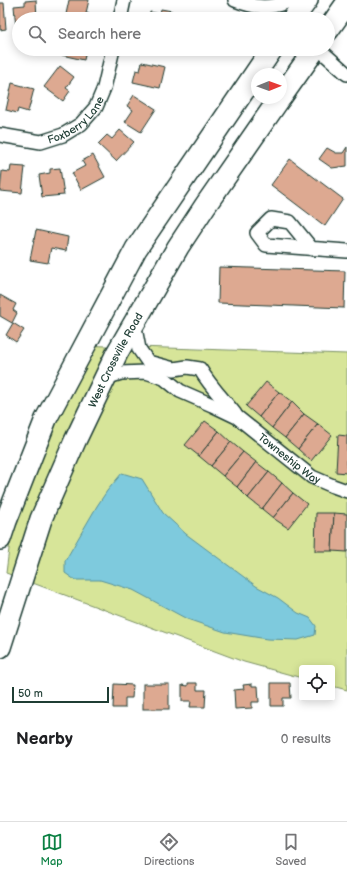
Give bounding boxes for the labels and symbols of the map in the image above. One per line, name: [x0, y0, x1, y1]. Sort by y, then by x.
north arrow: [251, 68, 287, 104]
street label: Foxberry Lane: [46, 94, 106, 146]
street label: West Crossville Road: [85, 310, 145, 410]
street label: Towneship Way: [256, 430, 323, 486]
scale bar: [12, 685, 109, 704]

